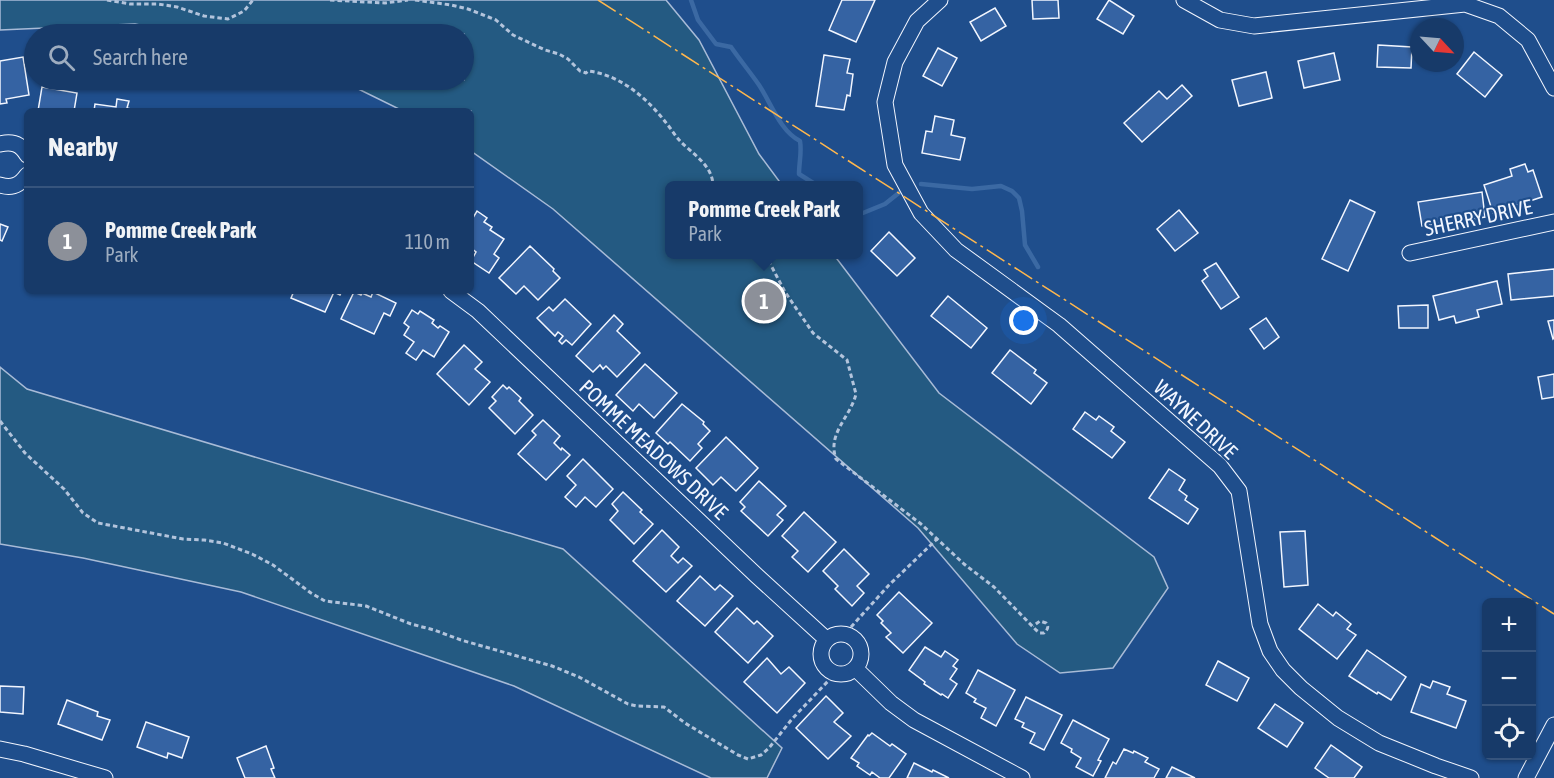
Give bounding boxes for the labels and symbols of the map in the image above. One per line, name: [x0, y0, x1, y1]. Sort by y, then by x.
north arrow: [1410, 18, 1464, 72]
street label: SHERRY DRIVE: [1422, 194, 1534, 240]
pin: 1: [744, 278, 783, 324]
your location: [1009, 306, 1038, 335]
street label: POMME MEADOWS DRIVE: [575, 374, 733, 524]
street label: WAYNE DRIVE: [1150, 375, 1242, 463]

